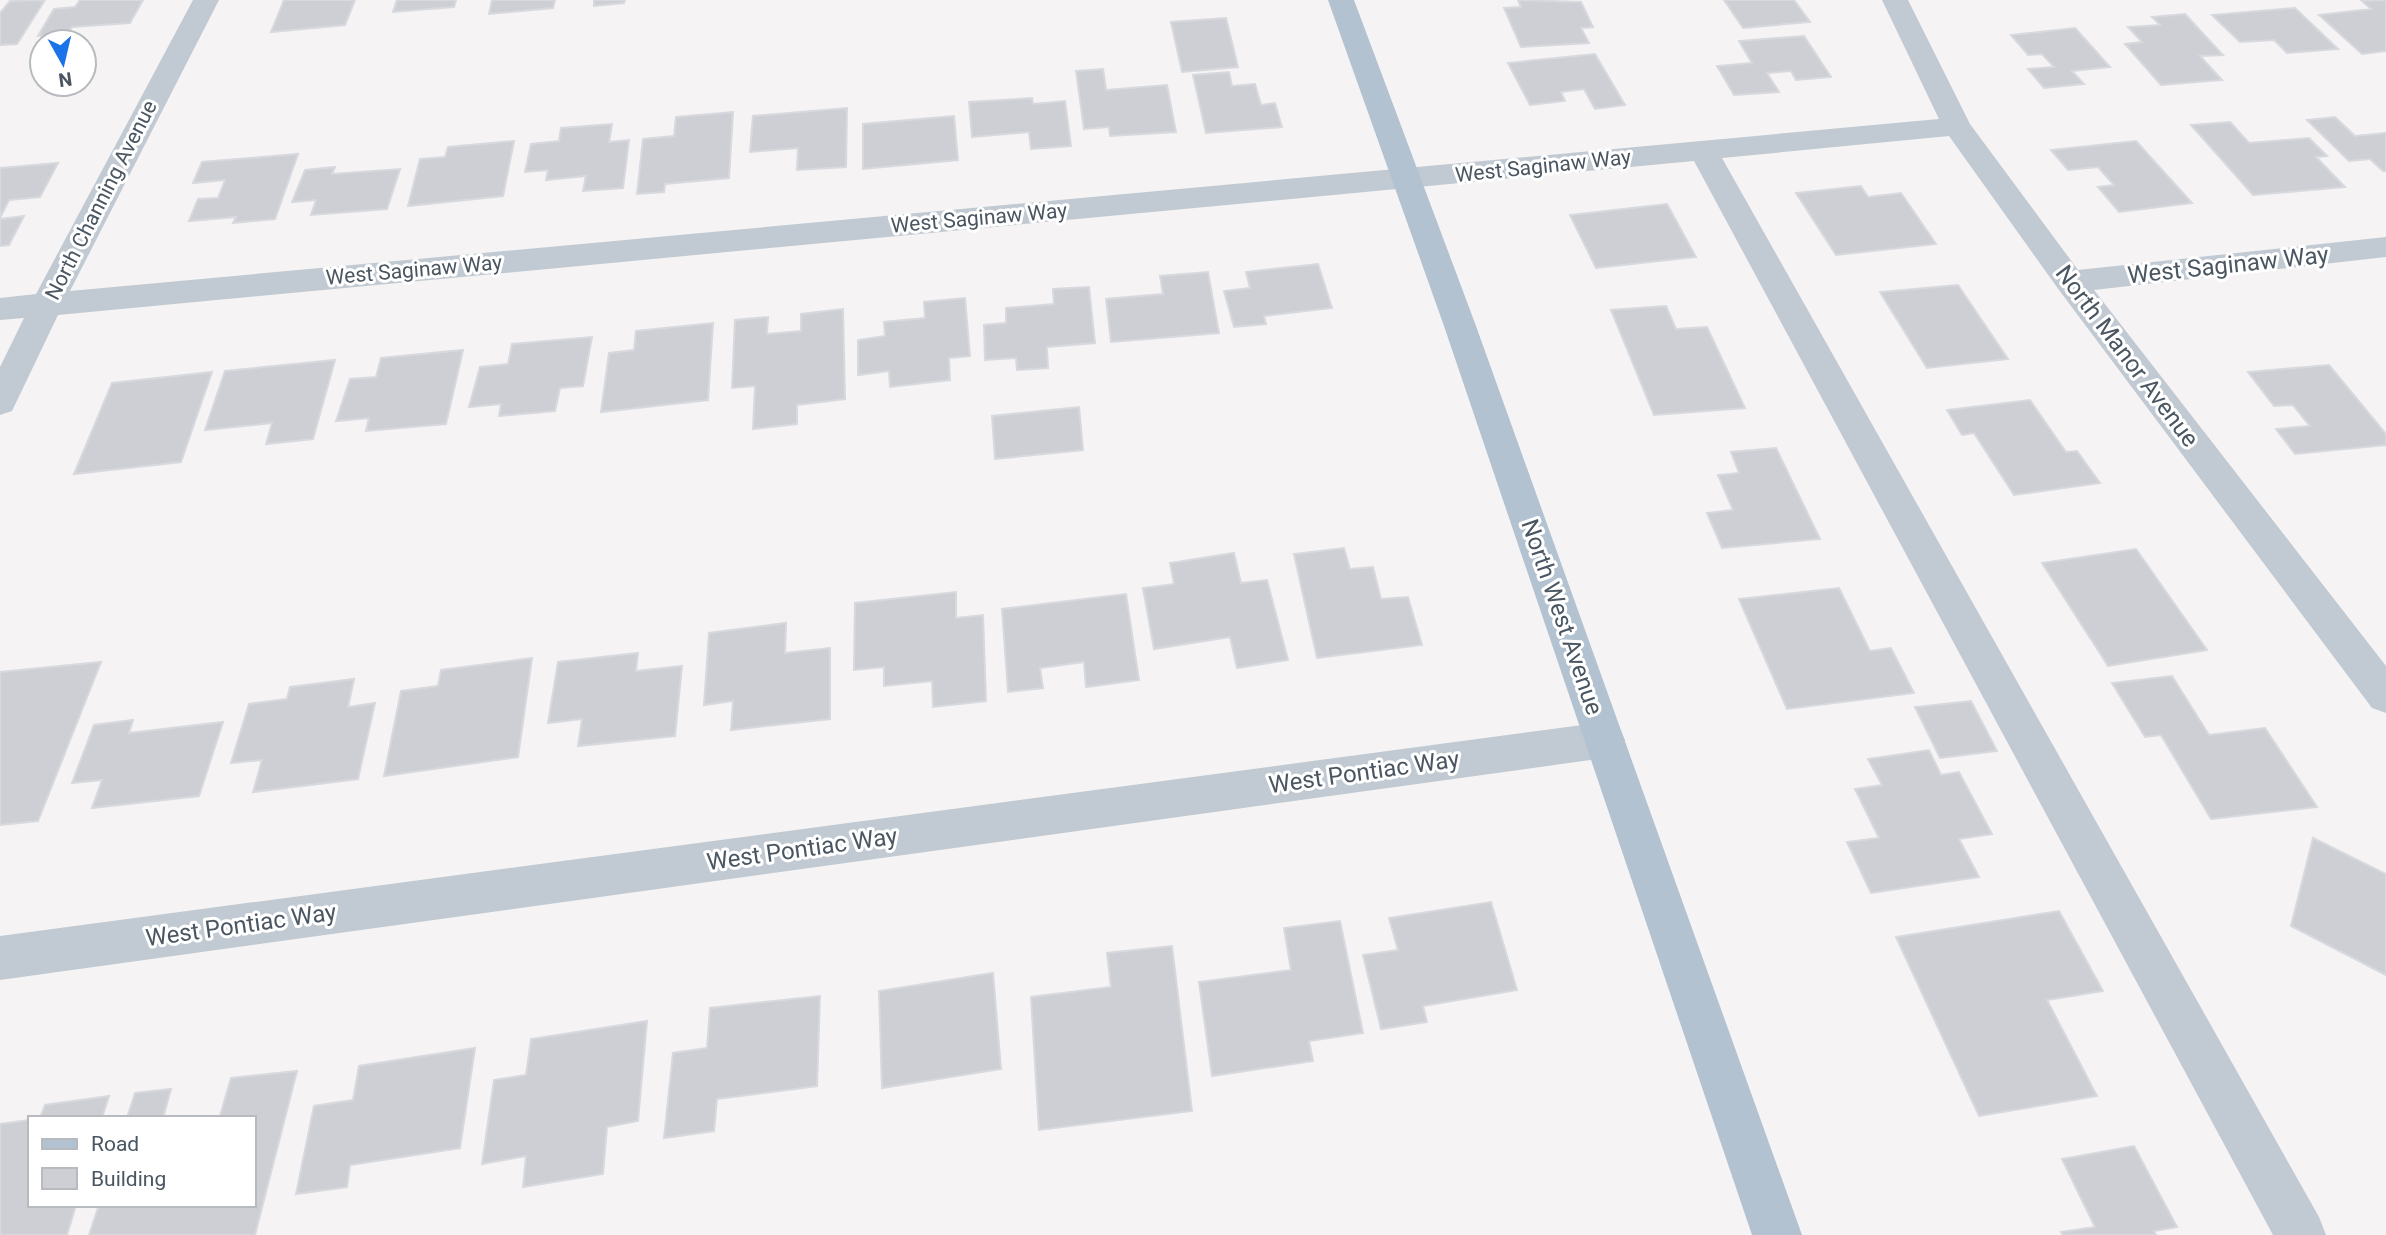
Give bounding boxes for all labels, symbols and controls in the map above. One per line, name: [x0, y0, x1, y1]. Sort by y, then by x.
north arrow: [28, 28, 98, 98]
text: N: [57, 67, 74, 92]
street label: North Channing Avenue: [40, 96, 162, 304]
street label: West Saginaw Way: [1454, 145, 1632, 187]
street label: West Saginaw Way: [890, 198, 1068, 238]
street label: West Saginaw Way: [2126, 240, 2331, 289]
street label: West Saginaw Way: [325, 250, 503, 290]
street label: North Manor Avenue: [2050, 260, 2204, 452]
street label: North West Avenue: [1515, 516, 1609, 718]
street label: West Pontiac Way: [1267, 745, 1462, 799]
street label: West Pontiac Way: [705, 822, 900, 876]
street label: West Pontiac Way: [144, 898, 339, 952]
legend: [28, 1116, 256, 1207]
text: Road: [91, 1132, 139, 1156]
text: Building: [91, 1167, 166, 1191]

